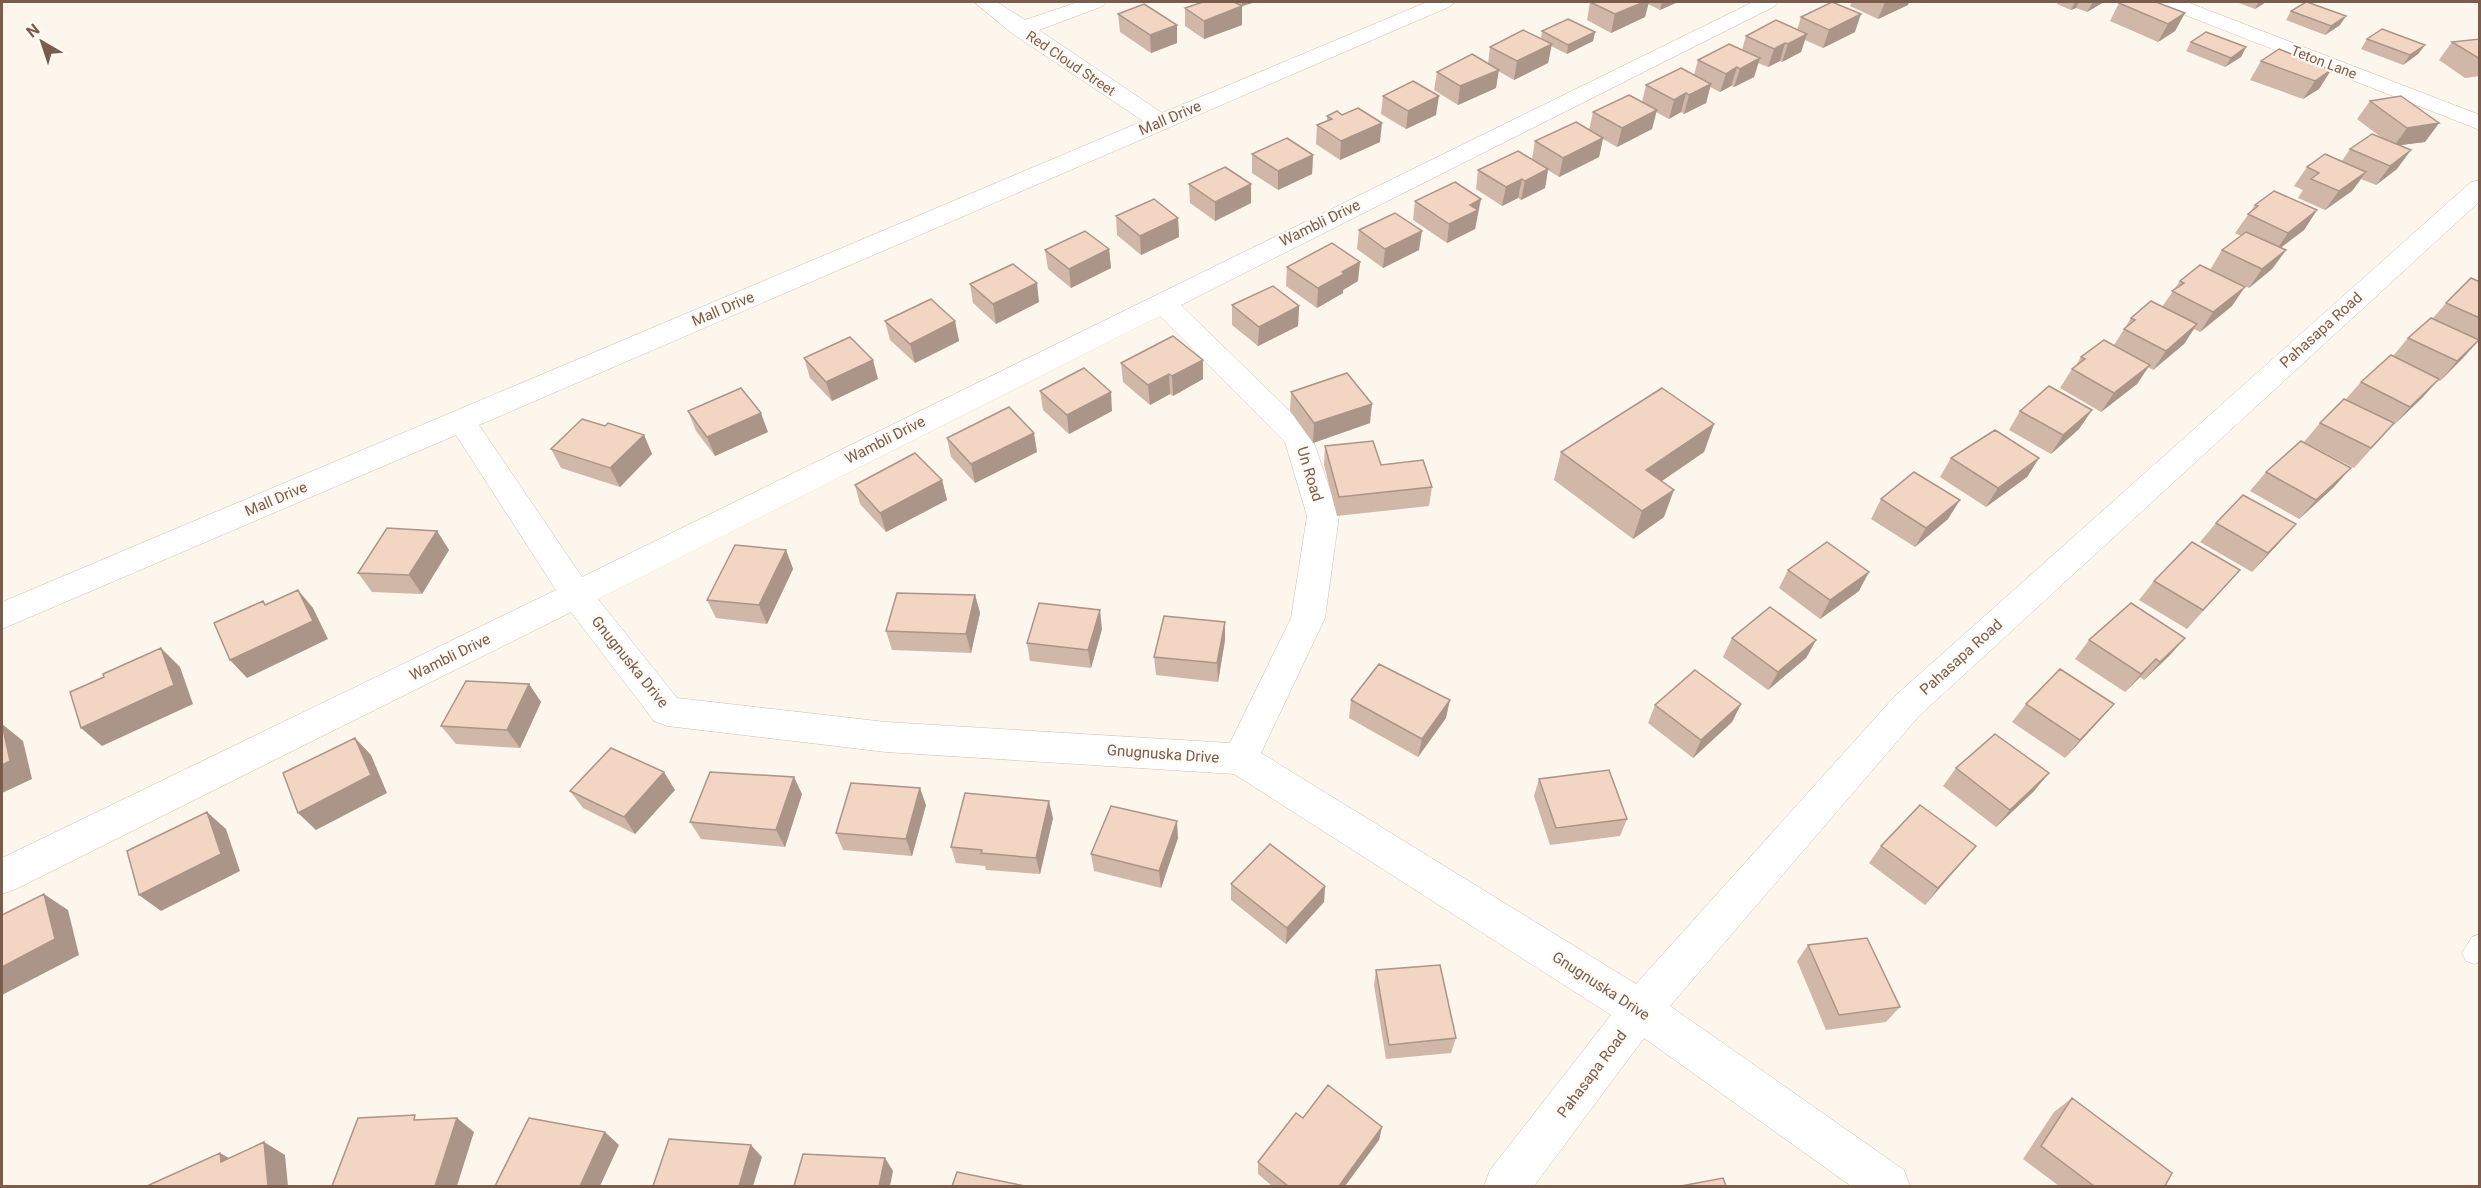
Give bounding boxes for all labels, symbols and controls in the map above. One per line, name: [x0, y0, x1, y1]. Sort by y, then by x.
north arrow: [12, 12, 72, 72]
text: N: [23, 20, 43, 42]
street label: Red Cloud Street: [1023, 27, 1119, 99]
street label: Teton Lane: [2289, 42, 2359, 82]
street label: Mall Drive: [1136, 97, 1204, 139]
street label: Wambli Drive: [1277, 196, 1363, 250]
street label: Mall Drive: [689, 288, 757, 330]
street label: Pahasapa Road: [2276, 288, 2366, 372]
street label: Wambli Drive: [842, 412, 928, 468]
street label: Un Road: [1293, 445, 1327, 503]
street label: Mall Drive: [242, 478, 310, 520]
street label: Gnugnuska Drive: [588, 613, 672, 711]
street label: Pahasapa Road: [1916, 615, 2006, 699]
street label: Wambli Drive: [407, 630, 493, 684]
street label: Gnugnuska Drive: [1106, 741, 1220, 767]
street label: Gnugnuska Drive: [1549, 948, 1653, 1024]
street label: Pahasapa Road: [1553, 1027, 1631, 1121]

